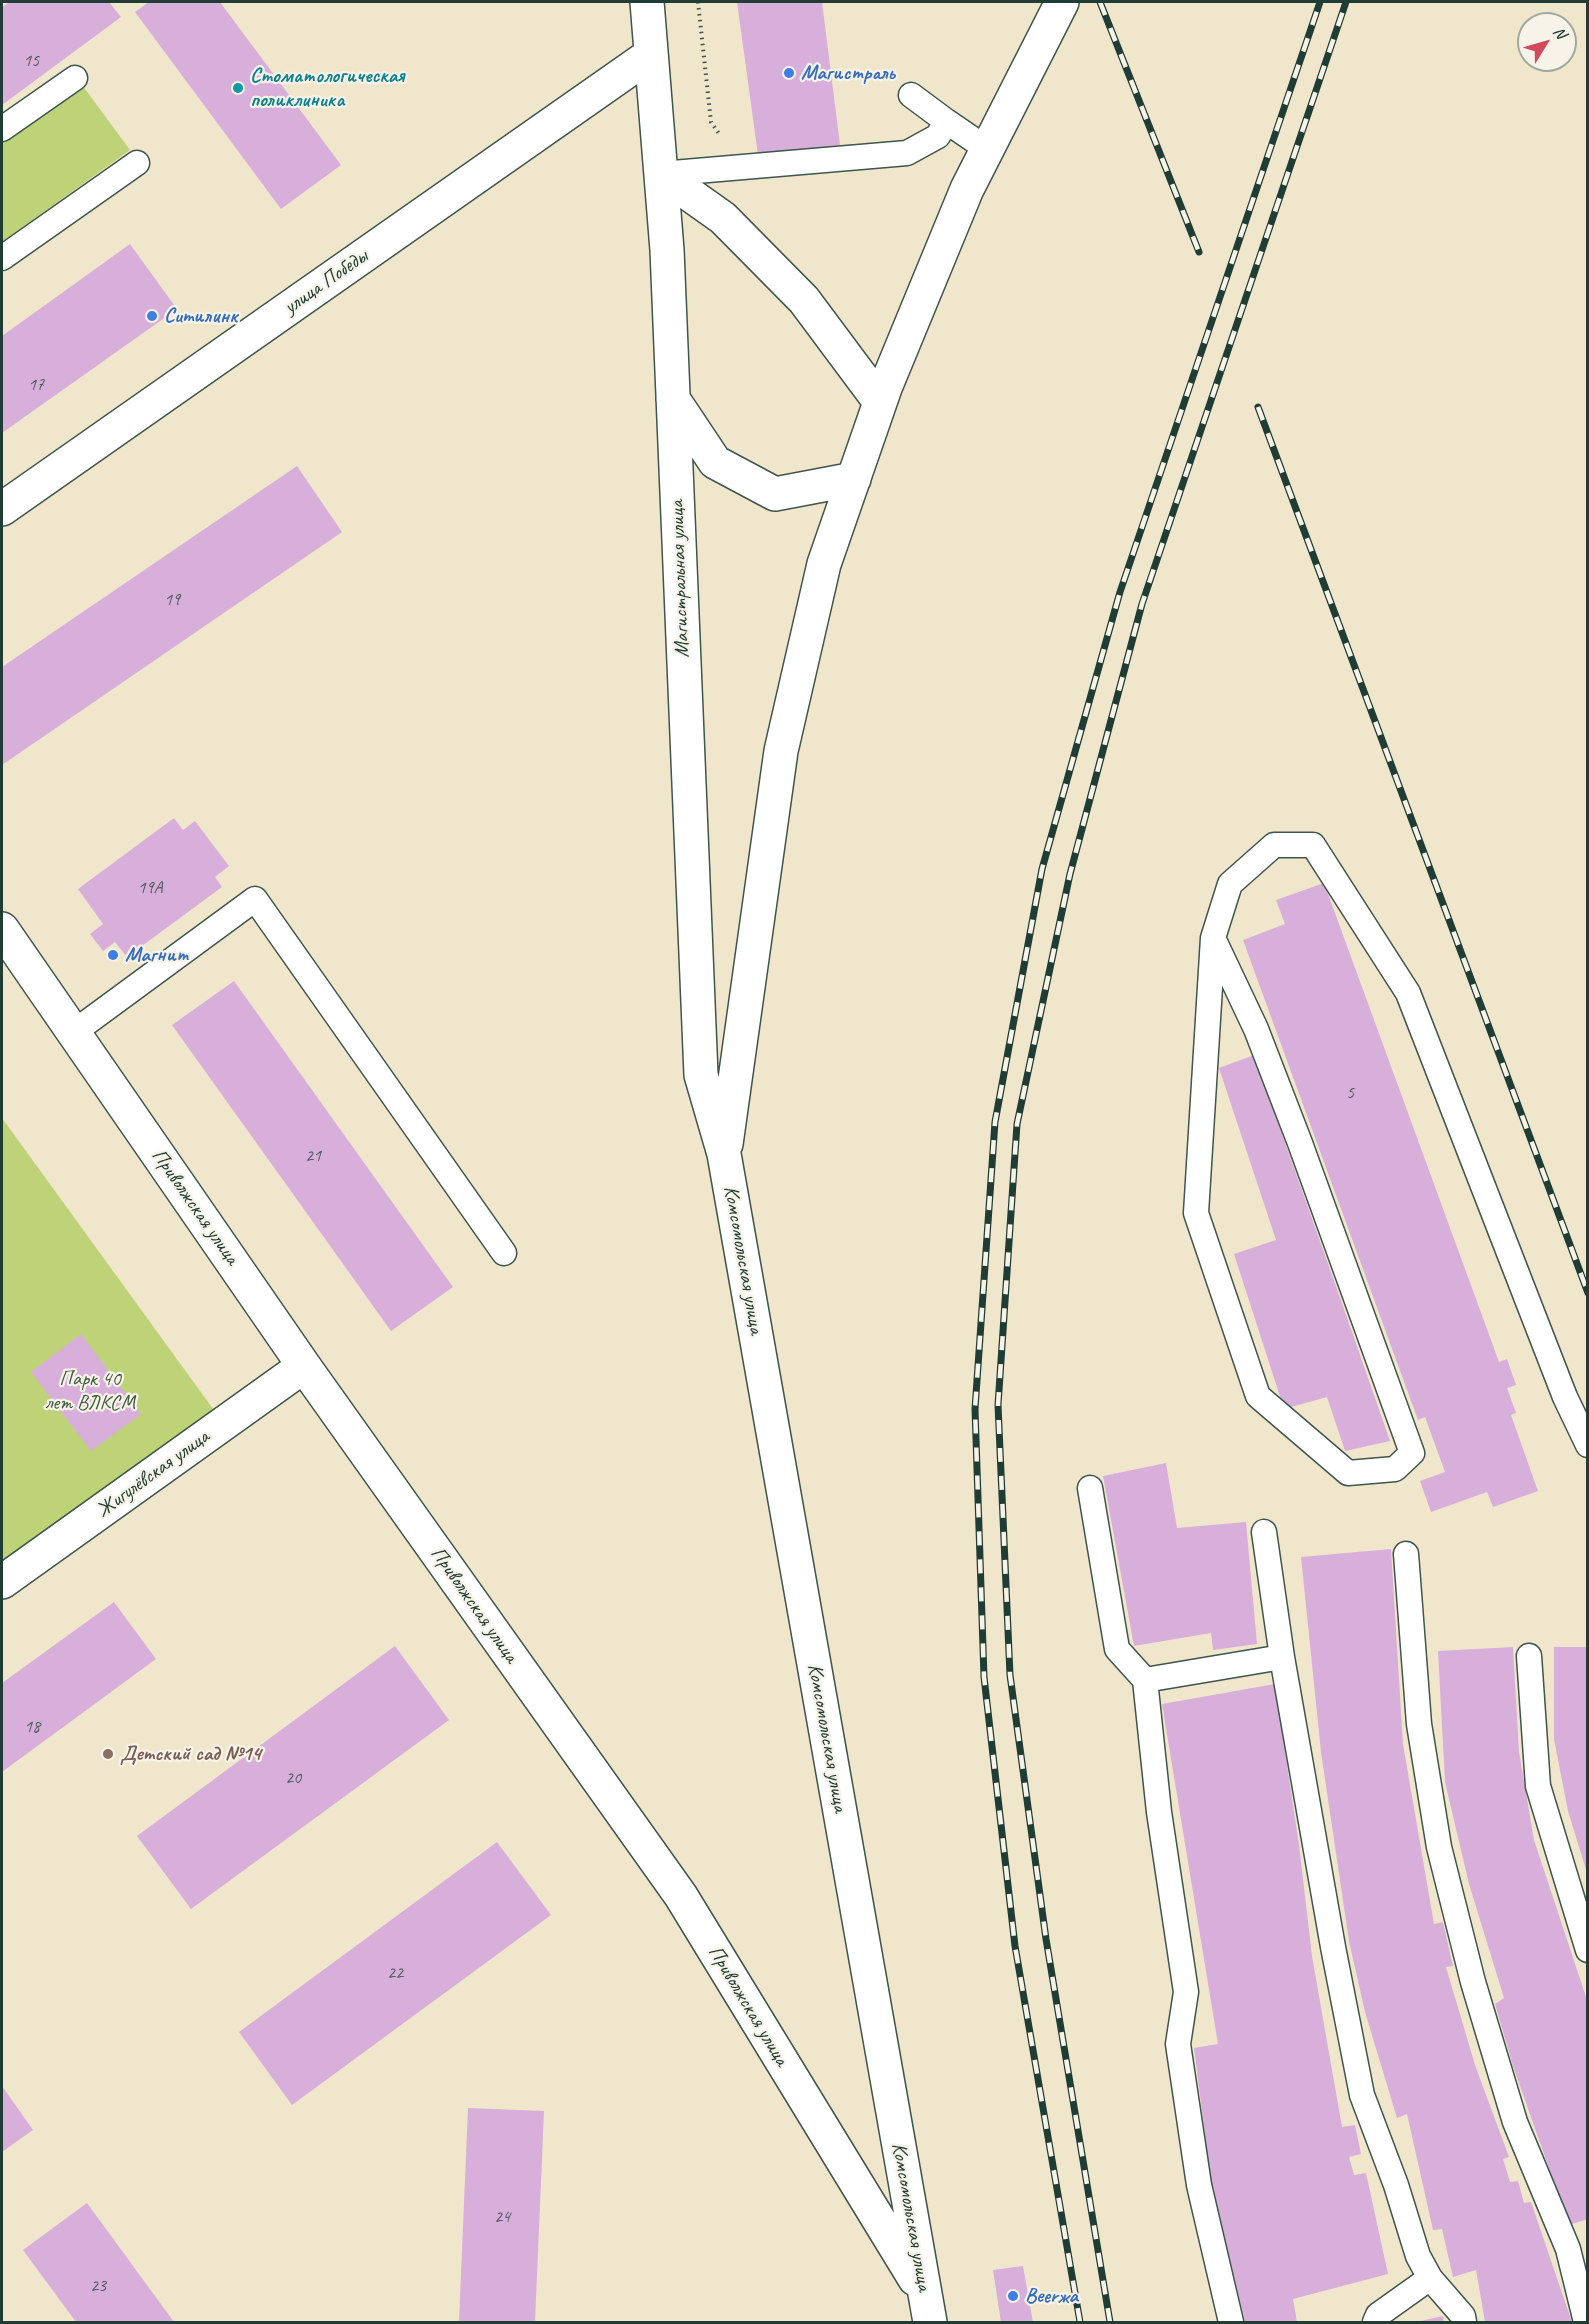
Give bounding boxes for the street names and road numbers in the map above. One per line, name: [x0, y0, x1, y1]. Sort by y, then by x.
street label: улица Победы: [279, 244, 373, 320]
street label: Магистральная улица: [665, 500, 695, 658]
street label: Приволжская улица: [146, 1144, 244, 1270]
street label: Комсомольская улица: [718, 1184, 768, 1336]
street label: Жигулёвская улица: [91, 1425, 215, 1523]
street label: Приволжская улица: [425, 1542, 523, 1668]
street label: Комсомольская улица: [802, 1662, 852, 1814]
street label: Приволжская улица: [702, 1941, 794, 2071]
street label: Комсомольская улица: [886, 2141, 936, 2293]

